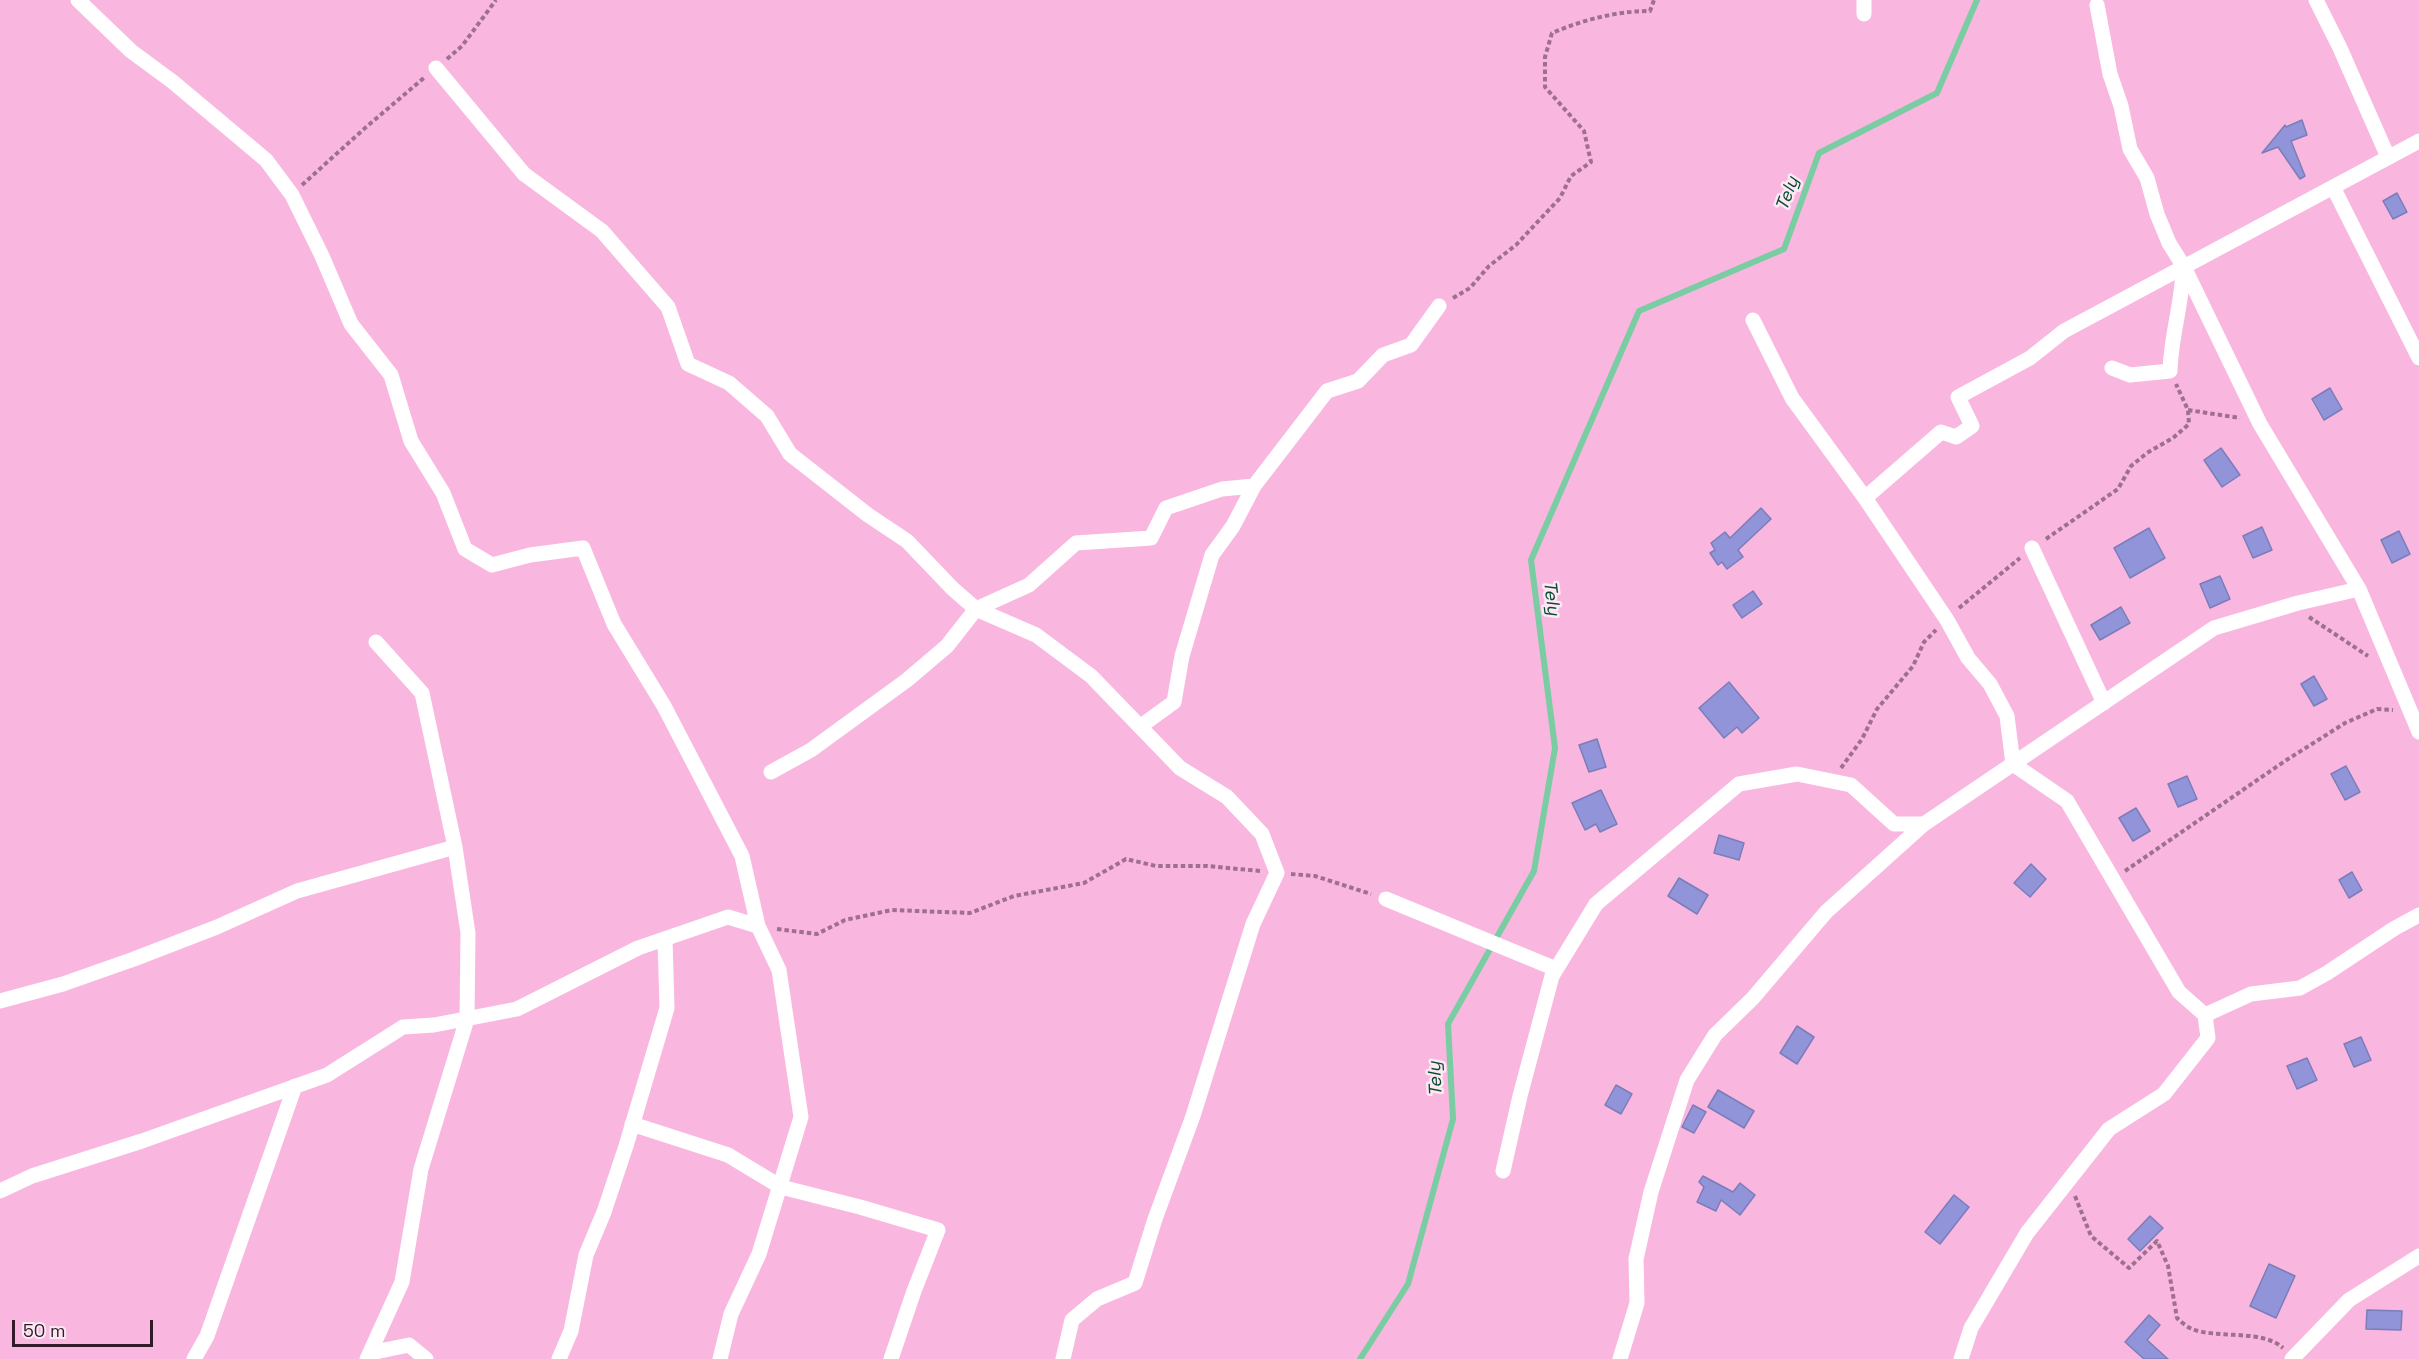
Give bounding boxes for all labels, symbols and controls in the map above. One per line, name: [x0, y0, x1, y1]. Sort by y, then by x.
water label: Tely: [1772, 174, 1804, 214]
water label: Tely: [1538, 579, 1564, 617]
water label: Tely: [1424, 1061, 1448, 1097]
scale bar: [15, 1308, 156, 1346]
text: 50 m: [23, 1319, 65, 1342]

